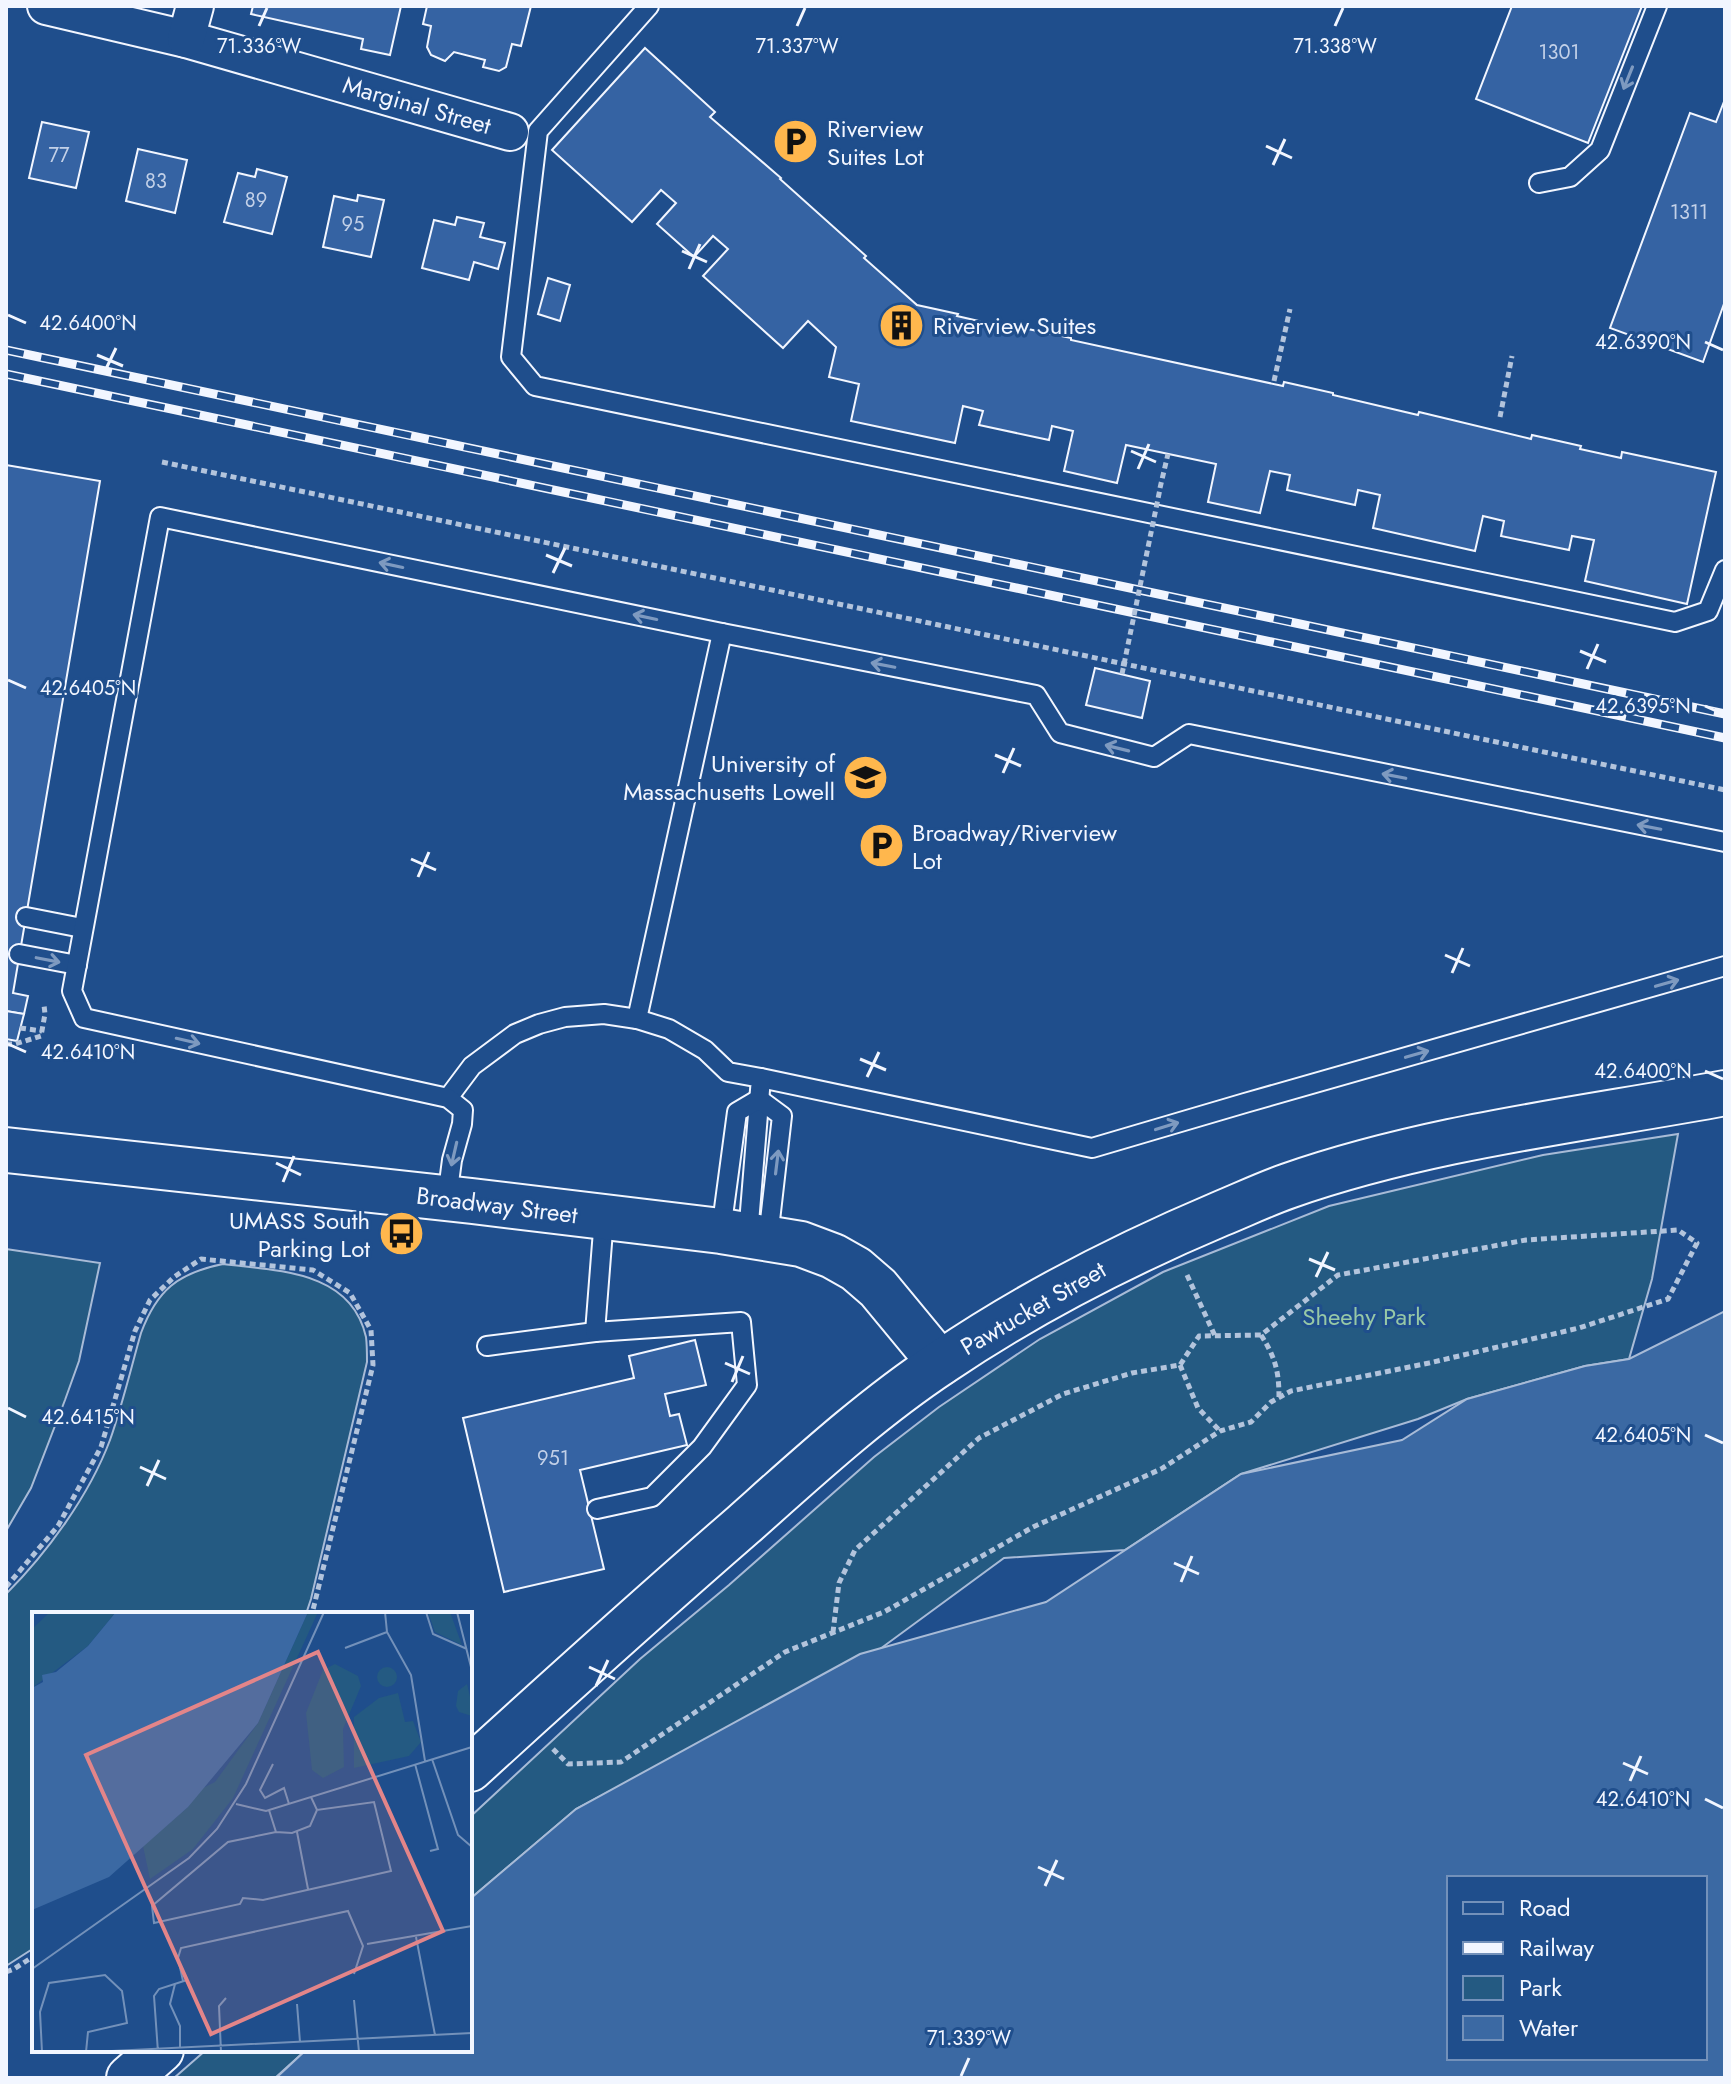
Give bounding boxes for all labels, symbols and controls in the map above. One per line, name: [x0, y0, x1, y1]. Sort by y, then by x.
text: 71.336°W: [217, 32, 301, 61]
text: 71.337°W: [756, 32, 839, 61]
text: 71.338°W: [1293, 32, 1377, 61]
house number: 1301: [1539, 38, 1579, 67]
one-way arrow: [1620, 65, 1634, 90]
street label: Marginal Street: [339, 67, 496, 143]
place label: Riverview Suites Lot: [827, 111, 924, 174]
parking icon: Riverview Suites Lot: [772, 118, 820, 166]
house number: 77: [49, 141, 70, 170]
house number: 83: [145, 167, 167, 196]
house number: 89: [245, 186, 267, 215]
house number: 1311: [1670, 198, 1708, 227]
house number: 95: [342, 210, 364, 239]
building icon: Riverview Suites: [878, 301, 926, 349]
place label: Riverview Suites: [933, 308, 1096, 343]
text: 42.6400°N: [39, 309, 137, 338]
text: 42.6390°N: [1595, 328, 1691, 357]
one-way arrow: [378, 557, 404, 572]
one-way arrow: [633, 609, 659, 624]
one-way arrow: [871, 656, 897, 671]
text: 42.6405°N: [40, 674, 136, 703]
text: 42.6395°N: [1595, 692, 1691, 721]
one-way arrow: [1105, 739, 1131, 754]
place label: University of Massachusetts Lowell: [623, 746, 836, 809]
school or university icon: University of Massachusetts Lowell: [842, 753, 890, 801]
one-way arrow: [1381, 767, 1407, 782]
place label: Broadway/Riverview Lot: [912, 815, 1118, 878]
one-way arrow: [1636, 818, 1662, 833]
parking icon: Broadway/Riverview Lot: [857, 822, 905, 870]
one-way arrow: [35, 953, 60, 968]
one-way arrow: [1653, 974, 1679, 989]
one-way arrow: [175, 1034, 200, 1049]
text: 42.6410°N: [41, 1038, 135, 1067]
one-way arrow: [1403, 1046, 1429, 1061]
text: 42.6400°N: [1594, 1057, 1692, 1086]
one-way arrow: [1154, 1118, 1179, 1132]
one-way arrow: [446, 1141, 461, 1166]
one-way arrow: [769, 1150, 784, 1176]
street label: Broadway Street: [414, 1178, 580, 1232]
place label: UMASS South Parking Lot: [229, 1203, 370, 1266]
bus stop icon: UMASS South Parking Lot: [377, 1210, 425, 1258]
street label: Pawtucket Street: [954, 1252, 1112, 1364]
park label: Sheehy Park: [1302, 1299, 1426, 1334]
text: 42.6415°N: [41, 1403, 135, 1432]
text: 42.6405°N: [1595, 1421, 1691, 1450]
house number: 951: [537, 1444, 569, 1473]
inset map: [32, 1612, 472, 2052]
text: 42.6410°N: [1596, 1785, 1690, 1814]
legend: [1447, 1876, 1707, 2060]
text: Road: [1519, 1890, 1571, 1925]
text: Railway: [1519, 1930, 1594, 1965]
text: Park: [1519, 1970, 1562, 2005]
text: Water: [1519, 2010, 1579, 2045]
text: 71.339°W: [927, 2024, 1011, 2053]

